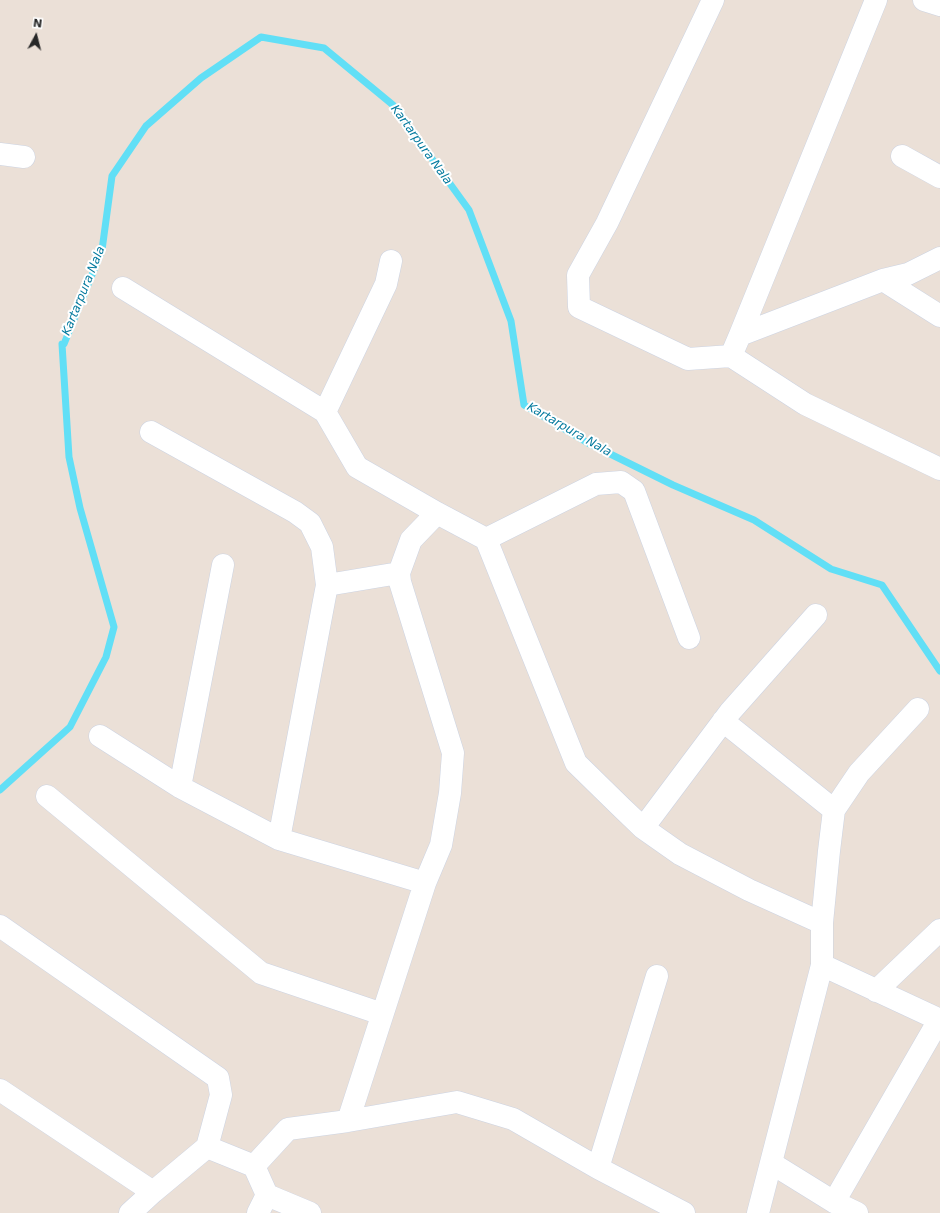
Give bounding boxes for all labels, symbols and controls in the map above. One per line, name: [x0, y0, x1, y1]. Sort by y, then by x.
north arrow: [16, 16, 56, 56]
text: N: [32, 17, 43, 31]
water label: Kartarpura Nala: [387, 102, 455, 188]
water label: Kartarpura Nala: [60, 244, 108, 338]
water label: Kartarpura Nala: [524, 400, 614, 460]

